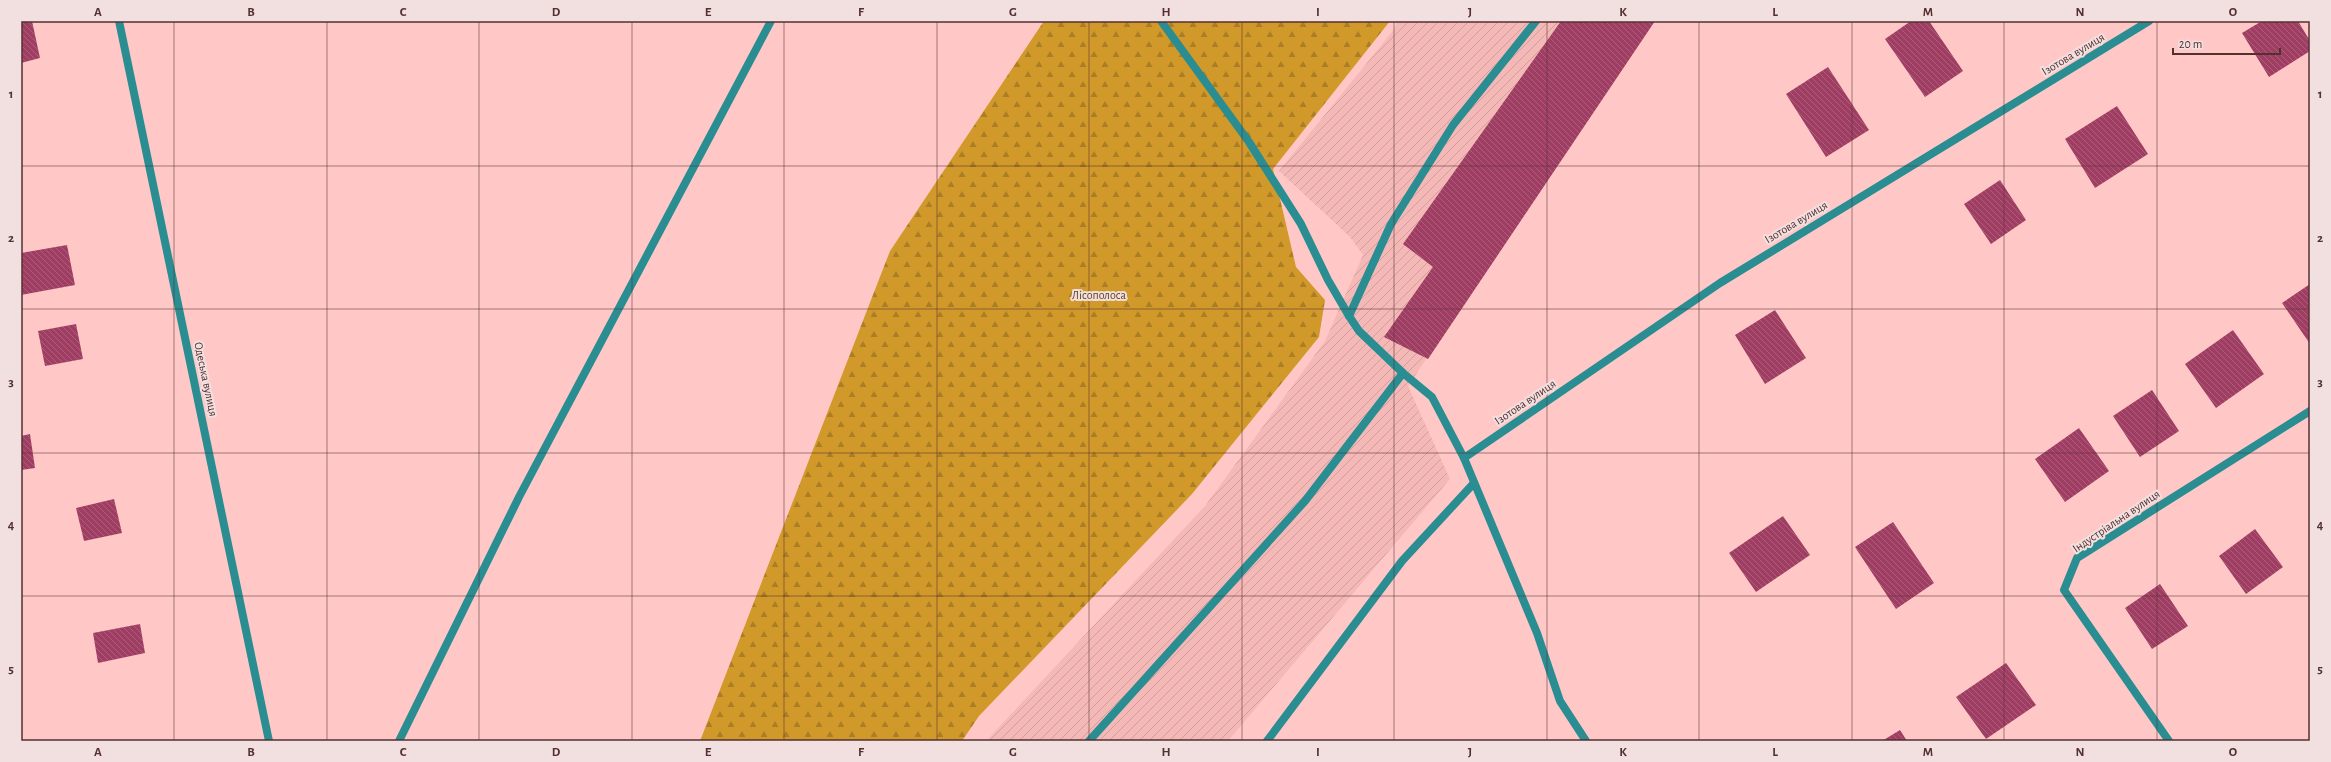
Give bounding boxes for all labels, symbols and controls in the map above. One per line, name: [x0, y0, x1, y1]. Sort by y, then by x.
text: A: [94, 6, 102, 19]
text: B: [247, 6, 255, 19]
text: C: [400, 6, 407, 19]
text: D: [552, 6, 561, 19]
text: E: [705, 6, 712, 19]
text: F: [858, 6, 865, 19]
text: G: [1009, 6, 1017, 19]
text: H: [1161, 6, 1171, 19]
text: I: [1316, 6, 1320, 19]
text: J: [1468, 6, 1472, 19]
text: K: [1619, 6, 1627, 19]
text: L: [1772, 6, 1778, 19]
text: M: [1923, 6, 1933, 19]
text: N: [2075, 6, 2085, 19]
text: O: [2229, 6, 2238, 19]
scale bar: [2173, 30, 2280, 56]
street label: Ізотова вулиця: [2039, 31, 2107, 78]
text: 20 m: [2179, 38, 2202, 50]
text: 1: [9, 88, 13, 101]
text: 1: [2318, 88, 2322, 101]
street label: Ізотова вулиця: [1762, 199, 1830, 246]
text: 2: [8, 232, 14, 245]
text: 2: [2317, 232, 2323, 245]
park label: Лісополоса: [1072, 289, 1127, 301]
street label: Одеська вулиця: [191, 341, 220, 418]
text: 3: [8, 376, 14, 389]
text: 3: [2317, 376, 2323, 389]
street label: Ізотова вулиця: [1492, 377, 1558, 428]
street label: Індустріальна вулиця: [2070, 487, 2162, 556]
text: 4: [8, 519, 15, 532]
text: 4: [2317, 519, 2324, 532]
text: 5: [8, 663, 14, 676]
text: 5: [2317, 663, 2323, 676]
text: A: [94, 746, 102, 759]
text: B: [247, 746, 255, 759]
text: C: [400, 746, 407, 759]
text: D: [552, 746, 561, 759]
text: E: [705, 746, 712, 759]
text: F: [858, 746, 865, 759]
text: G: [1009, 746, 1017, 759]
text: H: [1161, 746, 1171, 759]
text: I: [1316, 746, 1320, 759]
text: J: [1468, 746, 1472, 759]
text: K: [1619, 746, 1627, 759]
text: L: [1772, 746, 1778, 759]
text: M: [1923, 746, 1933, 759]
text: N: [2075, 746, 2085, 759]
text: O: [2229, 746, 2238, 759]

